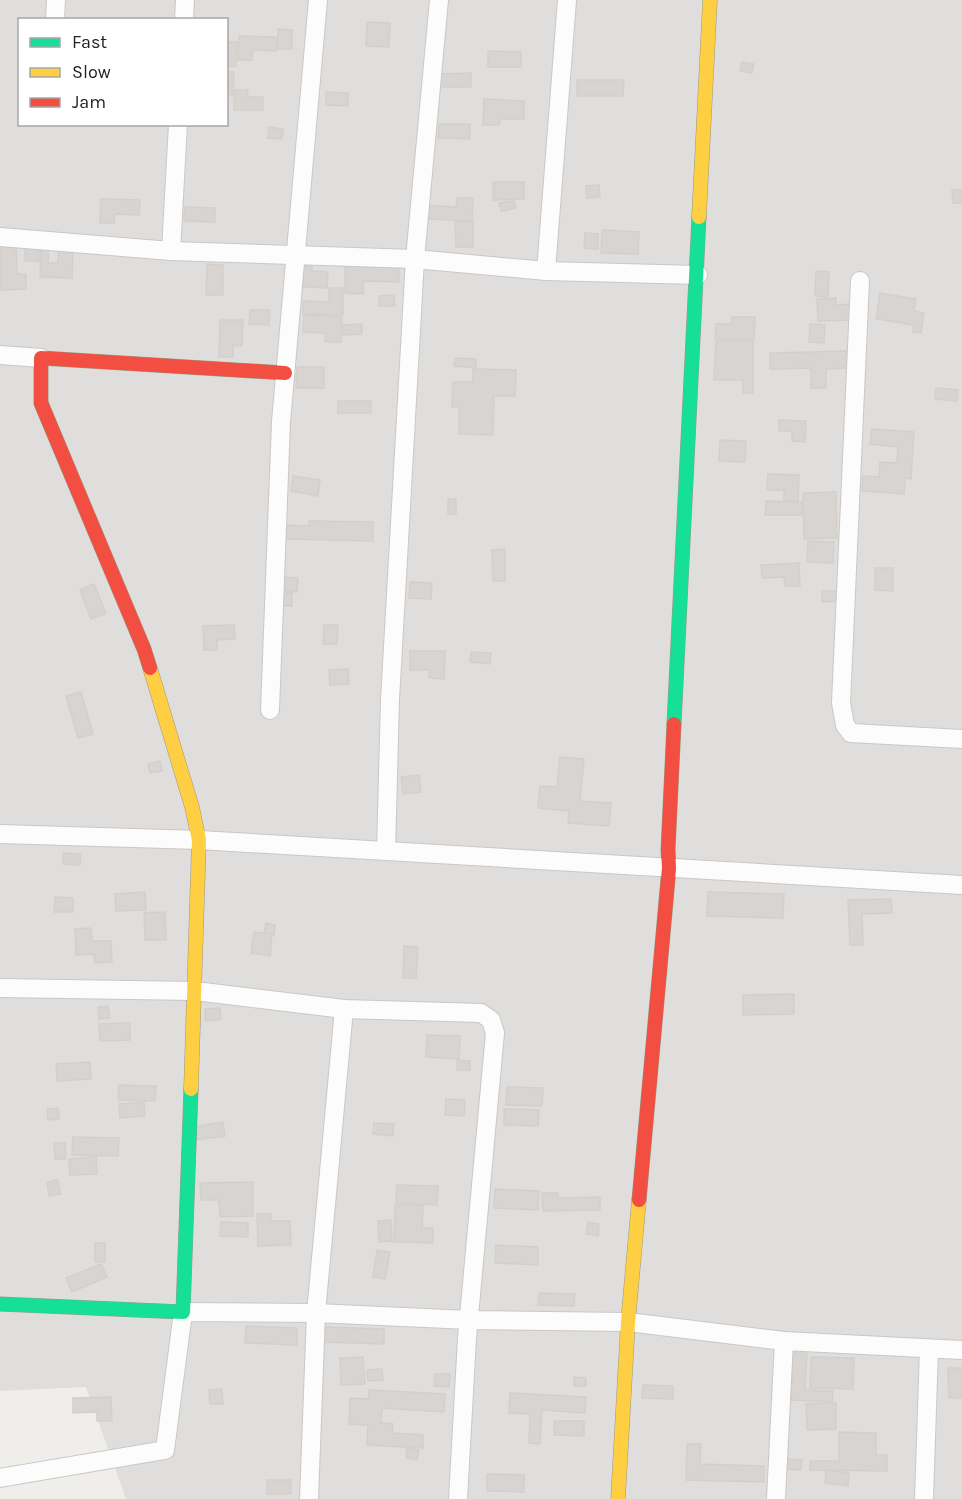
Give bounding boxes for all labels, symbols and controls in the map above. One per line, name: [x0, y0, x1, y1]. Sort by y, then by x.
legend: [18, 18, 228, 126]
text: Fast: [72, 31, 107, 53]
text: Slow: [72, 61, 111, 83]
text: Jam: [72, 91, 106, 113]

